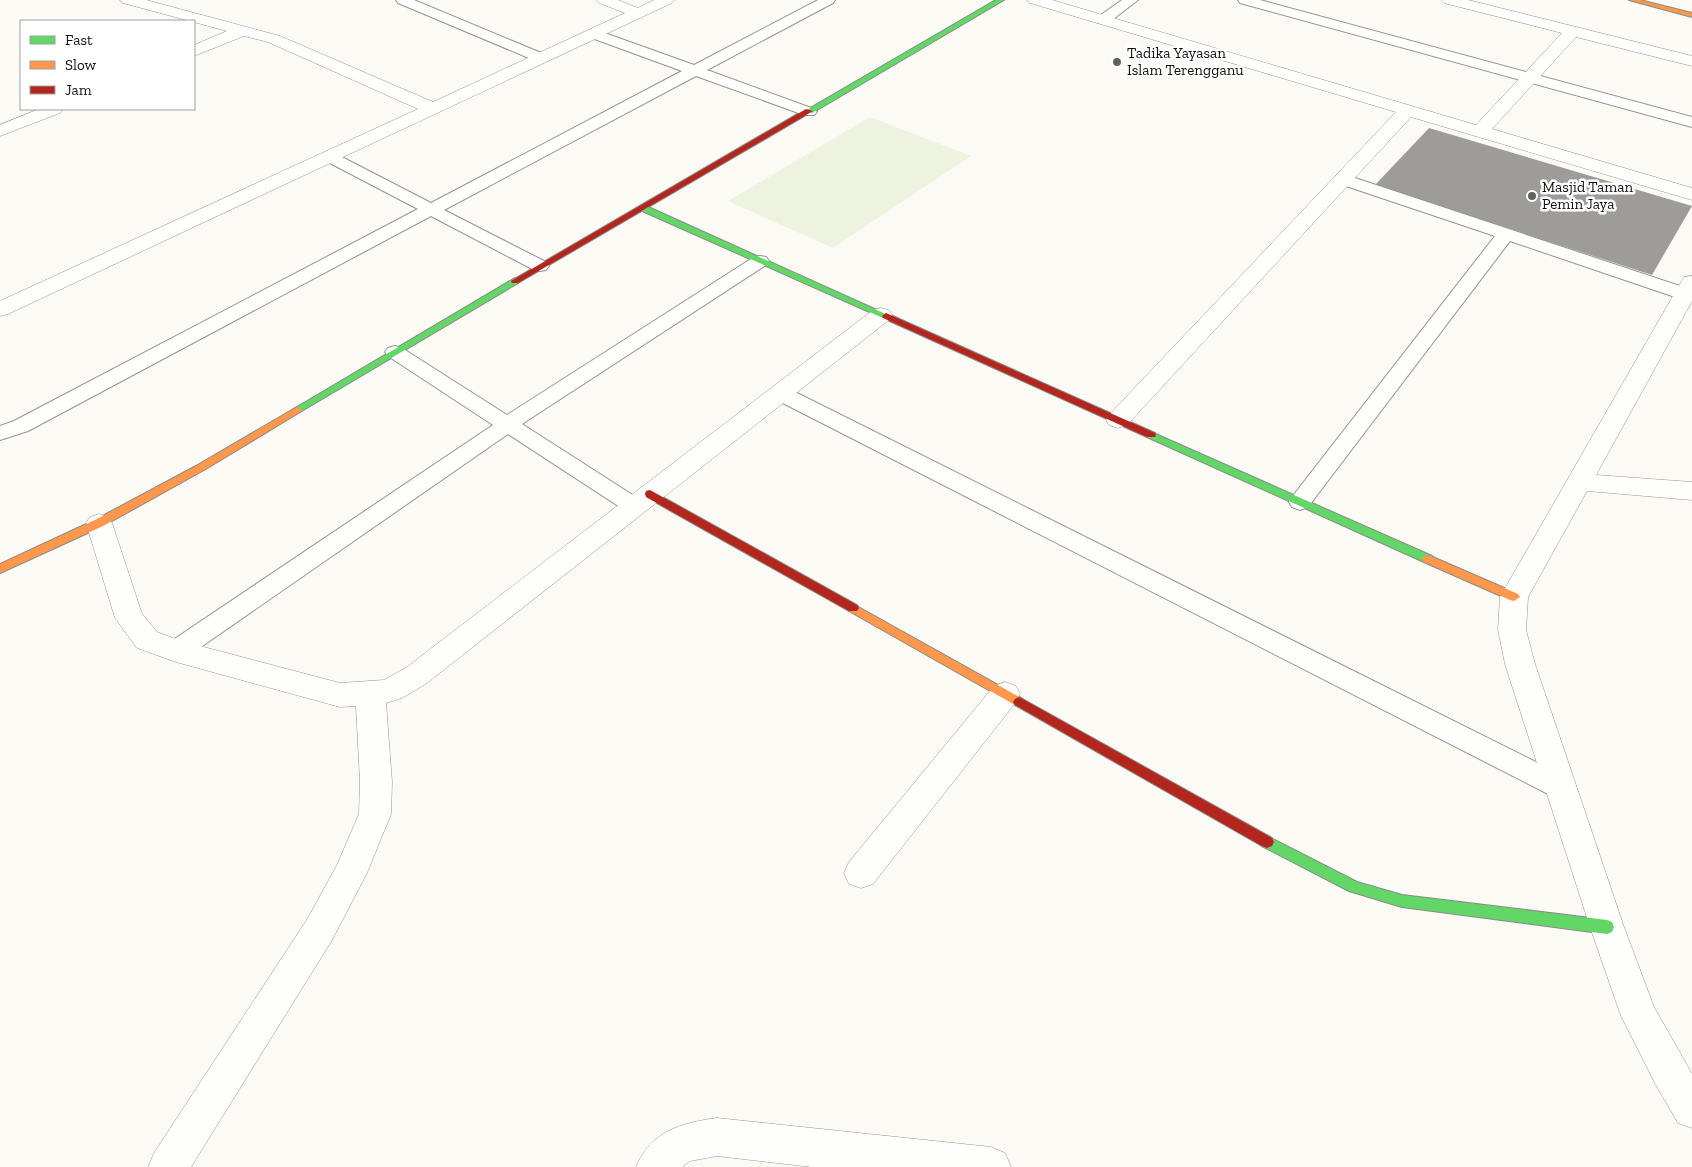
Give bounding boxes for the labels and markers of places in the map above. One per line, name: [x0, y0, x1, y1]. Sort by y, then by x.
place label: Tadika Yayasan Islam Terengganu: [1127, 44, 1244, 79]
marker: Tadika Yayasan Islam Terengganu: [1111, 56, 1123, 68]
place label: Masjid Taman Pemin Jaya: [1542, 178, 1634, 213]
marker: Masjid Taman Pemin Jaya: [1526, 190, 1538, 202]

